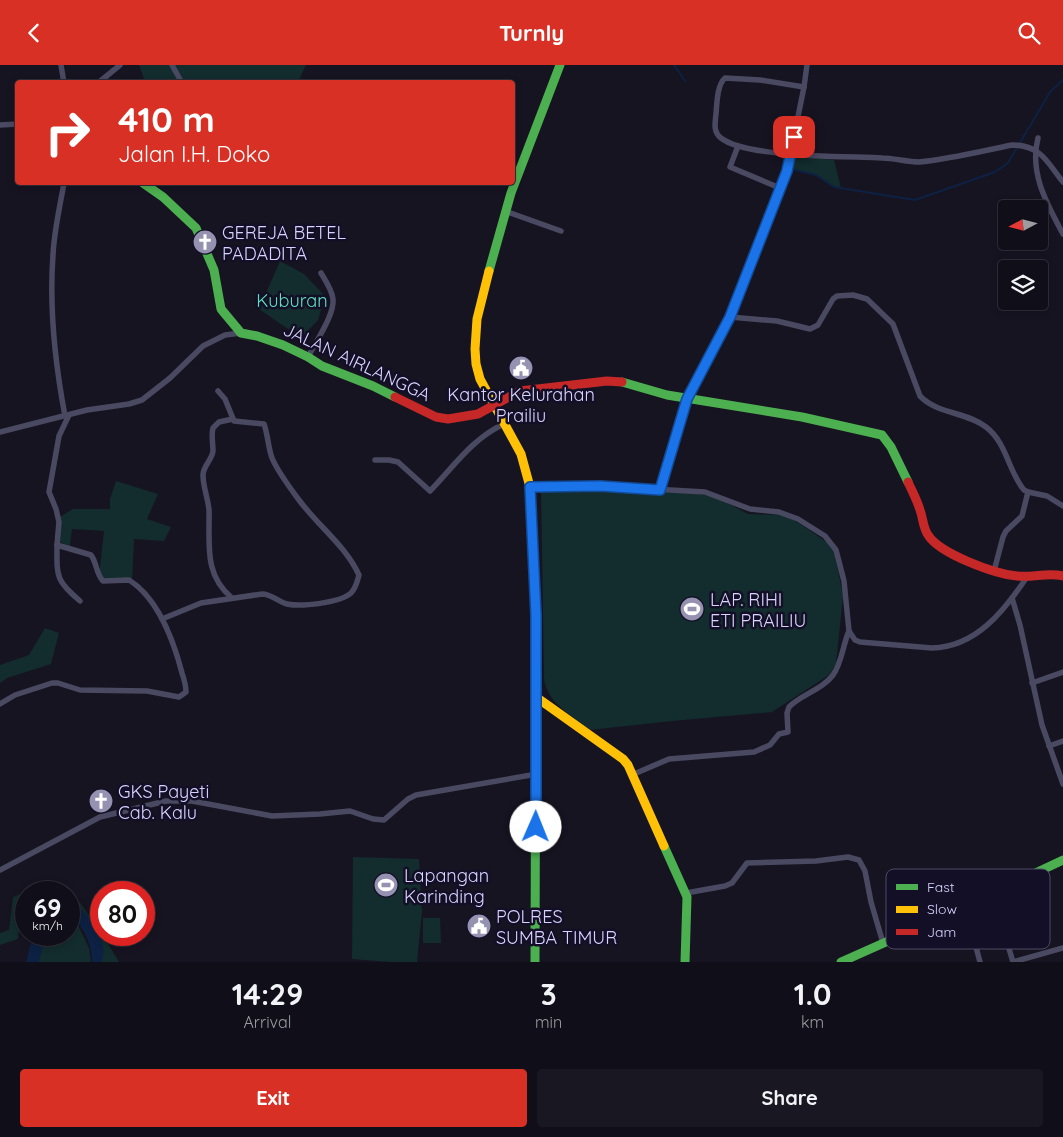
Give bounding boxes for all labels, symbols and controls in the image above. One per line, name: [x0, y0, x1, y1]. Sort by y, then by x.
icon: back: [20, 19, 48, 47]
text: Turnly: [499, 19, 564, 47]
icon: search: [1015, 19, 1043, 47]
text: 410 m: [118, 97, 215, 141]
icon: right: [35, 100, 100, 165]
pin: [773, 116, 815, 158]
icon: arrive: [780, 123, 808, 151]
text: Jalan I.H. Doko: [118, 140, 270, 168]
north arrow: [998, 200, 1048, 250]
map controls: [998, 200, 1048, 310]
place label: GEREJA BETEL PADADITA: [222, 221, 346, 265]
church icon: GEREJA BETEL PADADITA: [192, 229, 218, 255]
button: layers: [998, 260, 1048, 310]
park label: Kuburan: [256, 289, 328, 312]
street label: JALAN AIRLANGGA: [280, 318, 435, 406]
public building icon: Kantor Kelurahan Prailiu: [508, 355, 534, 381]
place label: Kantor Kelurahan Prailiu: [447, 383, 595, 427]
place label: LAP. RIHI ETI PRAILIU: [710, 588, 806, 632]
sports icon: LAP. RIHI ETI PRAILIU: [679, 596, 705, 622]
place label: GKS Payeti Cab. Kalu: [118, 780, 209, 824]
church icon: GKS Payeti Cab. Kalu: [88, 788, 114, 814]
position arrow: [509, 800, 561, 852]
place label: Lapangan Karinding: [404, 864, 489, 908]
legend: [886, 869, 1050, 949]
sports icon: Lapangan Karinding: [373, 872, 399, 898]
text: Fast: [927, 878, 955, 896]
speed limit sign: 80: [90, 881, 155, 946]
text: 69: [33, 892, 62, 923]
text: Slow: [927, 900, 957, 918]
place label: POLRES SUMBA TIMUR: [496, 905, 617, 949]
public building icon: POLRES SUMBA TIMUR: [466, 913, 492, 939]
text: km/h: [32, 918, 63, 933]
text: Jam: [927, 923, 956, 941]
text: 14:29: [232, 975, 303, 1013]
text: 3: [540, 975, 557, 1013]
text: 1.0: [794, 975, 831, 1013]
text: Arrival: [243, 1012, 291, 1032]
text: min: [535, 1012, 562, 1032]
text: km: [801, 1012, 824, 1032]
button: Exit: [20, 1069, 527, 1127]
button: Share: [537, 1069, 1043, 1127]

